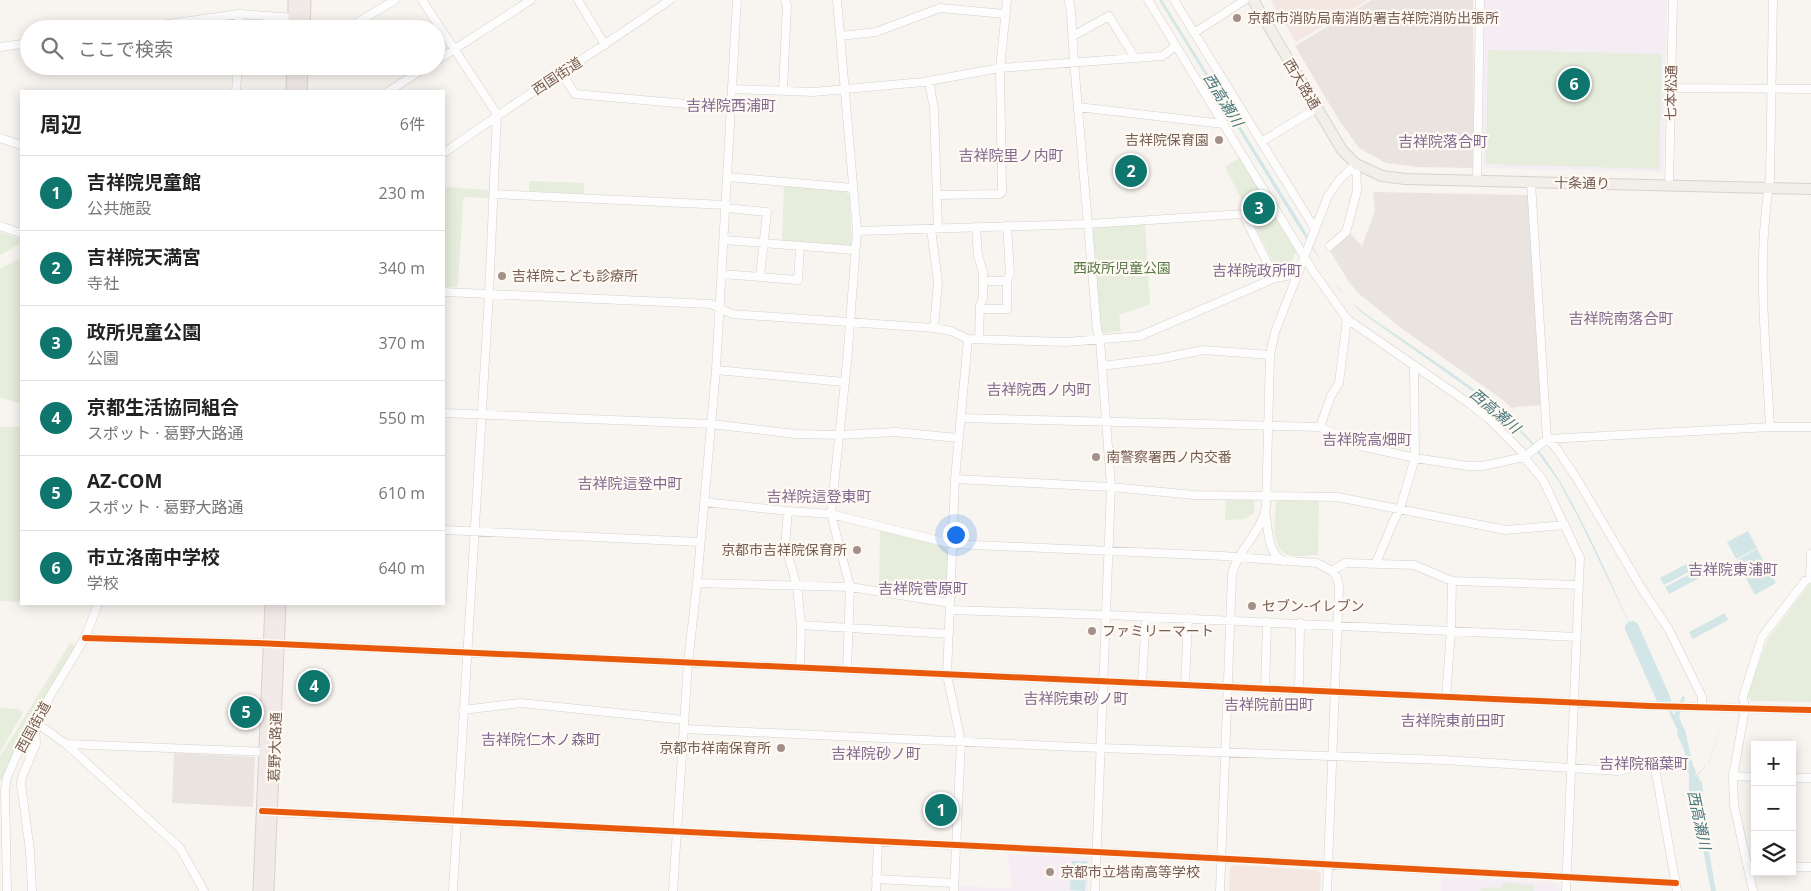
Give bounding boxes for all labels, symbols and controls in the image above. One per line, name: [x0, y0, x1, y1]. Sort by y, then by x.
place label: 京都市消防局南消防署吉祥院消防出張所: [1247, 8, 1499, 27]
marker: 京都市消防局南消防署吉祥院消防出張所: [1231, 12, 1243, 24]
search box: [20, 20, 445, 75]
icon: search: [38, 34, 66, 62]
text: ここで検索: [78, 36, 173, 62]
street label: 西国街道: [528, 52, 585, 99]
street label: 西大路通: [1280, 55, 1325, 113]
pin: 6: [1558, 65, 1590, 103]
street label: 七本松通: [1661, 65, 1680, 121]
water label: 西高瀬川: [1199, 69, 1249, 132]
district label: 吉祥院西浦町: [686, 95, 776, 115]
text: 周辺: [40, 110, 82, 138]
text: 6件: [400, 113, 425, 135]
place label: 吉祥院保育園: [1125, 130, 1209, 149]
district label: 吉祥院落合町: [1398, 131, 1488, 151]
marker: 吉祥院保育園: [1213, 134, 1225, 146]
district label: 吉祥院里ノ内町: [958, 145, 1064, 165]
pin: 2: [1115, 152, 1147, 190]
text: 吉祥院児童館: [87, 169, 201, 195]
street label: 十条通り: [1554, 173, 1610, 192]
text: 1: [51, 182, 61, 204]
text: 230 m: [379, 182, 425, 204]
pin: 3: [1243, 189, 1275, 227]
text: 公共施設: [87, 197, 151, 219]
text: 吉祥院天満宮: [87, 244, 201, 270]
text: 2: [51, 257, 61, 279]
text: 340 m: [379, 257, 425, 279]
park label: 西政所児童公園: [1073, 258, 1171, 277]
district label: 吉祥院政所町: [1212, 260, 1302, 280]
place label: 吉祥院こども診療所: [512, 266, 638, 285]
marker: 吉祥院こども診療所: [496, 270, 508, 282]
text: 寺社: [87, 272, 119, 294]
district label: 吉祥院南落合町: [1568, 308, 1674, 328]
text: 政所児童公園: [87, 319, 201, 345]
text: 3: [51, 332, 61, 354]
text: 370 m: [379, 332, 425, 354]
text: 公園: [87, 347, 119, 369]
district label: 吉祥院西ノ内町: [986, 379, 1092, 399]
water label: 西高瀬川: [1466, 383, 1527, 438]
text: 京都生活協同組合: [87, 394, 239, 420]
text: 4: [51, 407, 61, 429]
text: 550 m: [379, 407, 425, 429]
text: スポット · 葛野大路通: [87, 422, 244, 444]
district label: 吉祥院高畑町: [1322, 429, 1412, 449]
place label: 南警察署西ノ内交番: [1106, 447, 1232, 466]
marker: 南警察署西ノ内交番: [1090, 451, 1102, 463]
text: AZ-COM: [87, 468, 162, 494]
district label: 吉祥院這登中町: [577, 473, 683, 493]
text: 5: [51, 482, 61, 504]
text: 610 m: [379, 482, 425, 504]
district label: 吉祥院這登東町: [766, 486, 872, 506]
text: スポット · 葛野大路通: [87, 496, 244, 518]
your location: [943, 522, 969, 548]
place label: 京都市吉祥院保育所: [721, 540, 847, 559]
text: 市立洛南中学校: [87, 544, 220, 570]
marker: 京都市吉祥院保育所: [851, 544, 863, 556]
text: 6: [51, 557, 61, 579]
text: 640 m: [379, 557, 425, 579]
district label: 吉祥院東浦町: [1688, 559, 1778, 579]
text: 学校: [87, 572, 119, 594]
district label: 吉祥院菅原町: [878, 578, 968, 598]
place label: セブン-イレブン: [1262, 596, 1365, 615]
marker: セブン-イレブン: [1246, 600, 1258, 612]
place label: ファミリーマート: [1102, 621, 1214, 640]
marker: ファミリーマート: [1086, 625, 1098, 637]
pin: 4: [298, 667, 330, 705]
district label: 吉祥院東砂ノ町: [1023, 688, 1129, 708]
pin: 5: [230, 693, 262, 731]
district label: 吉祥院前田町: [1224, 694, 1314, 714]
street label: 西国街道: [11, 698, 54, 756]
district label: 吉祥院東前田町: [1400, 710, 1506, 730]
street label: 葛野大路通: [264, 712, 285, 782]
district label: 吉祥院仁木ノ森町: [481, 729, 601, 749]
place label: 京都市祥南保育所: [659, 738, 771, 757]
map controls: [1751, 741, 1796, 876]
button: +: [1751, 741, 1796, 786]
marker: 京都市祥南保育所: [775, 742, 787, 754]
district label: 吉祥院砂ノ町: [831, 743, 921, 763]
district label: 吉祥院稲葉町: [1599, 753, 1689, 773]
button: −: [1751, 786, 1796, 831]
water label: 西高瀬川: [1684, 788, 1716, 853]
pin: 1: [925, 791, 957, 829]
button: layers: [1751, 831, 1796, 876]
place label: 京都市立塔南高等学校: [1060, 862, 1200, 881]
marker: 京都市立塔南高等学校: [1044, 866, 1056, 878]

